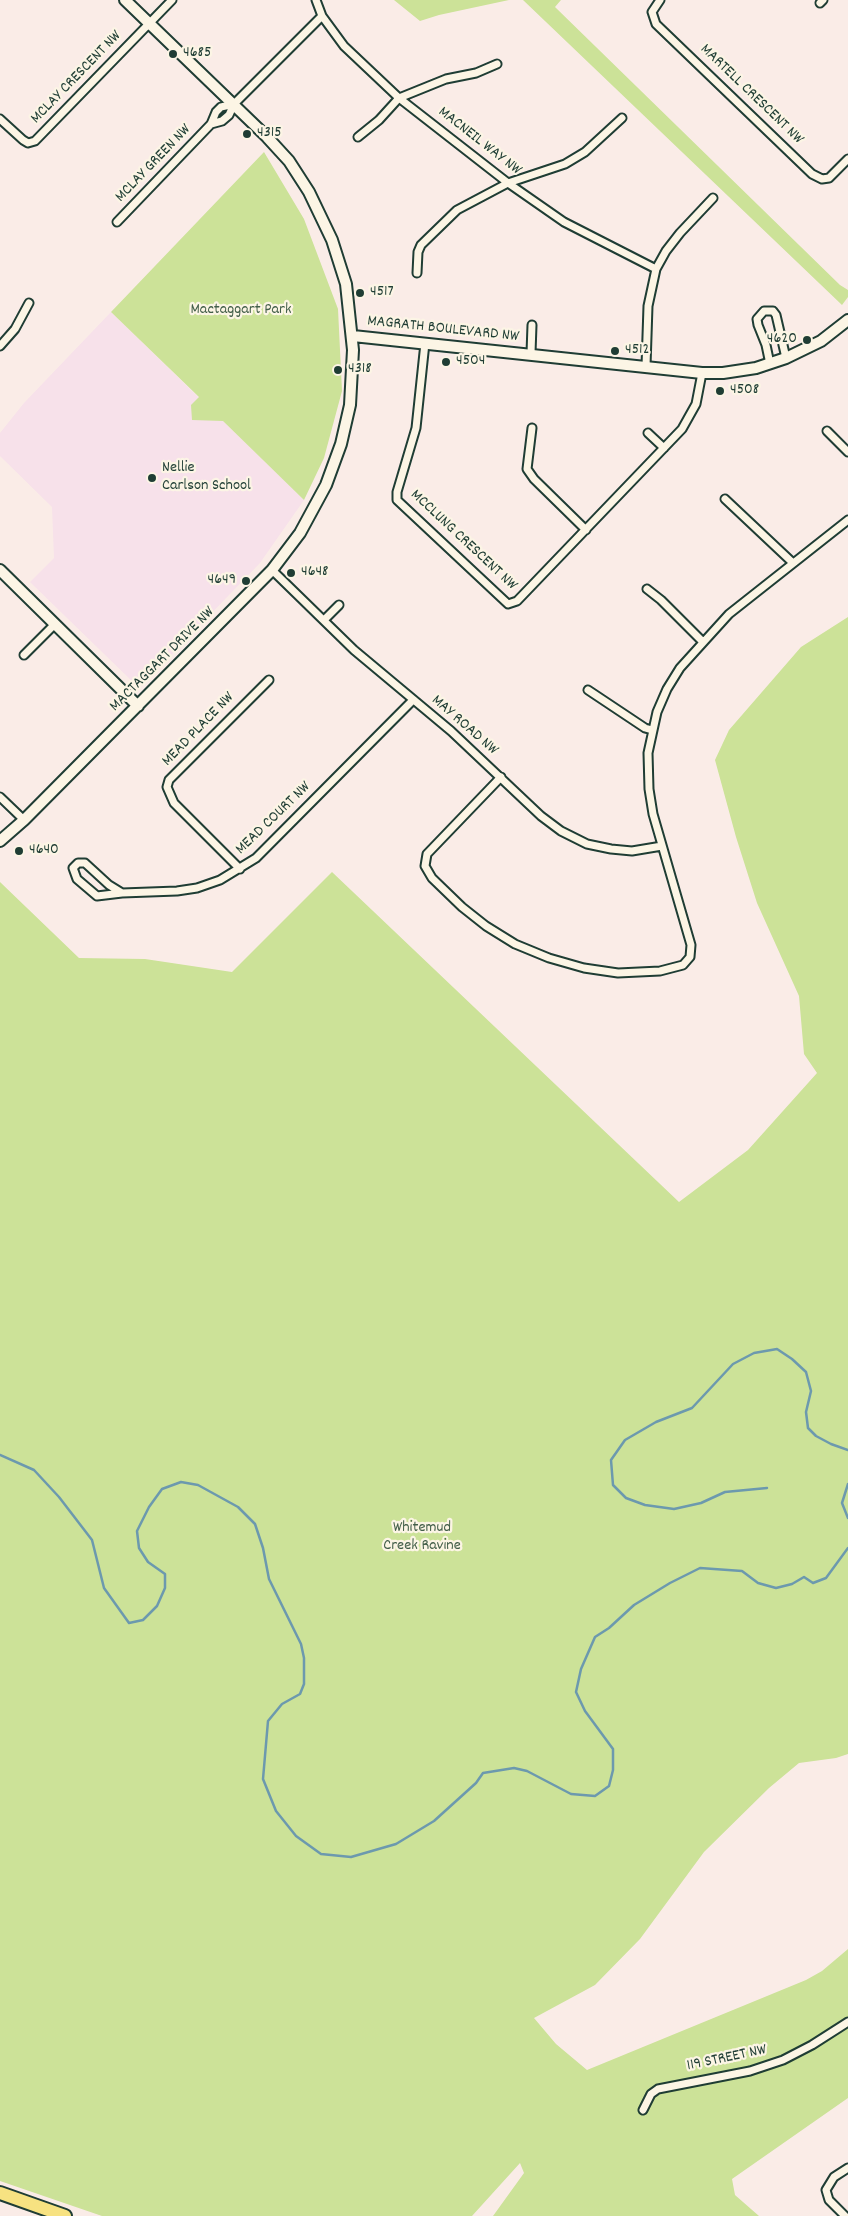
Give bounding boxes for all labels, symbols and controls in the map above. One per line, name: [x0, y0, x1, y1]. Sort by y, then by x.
street label: MCLAY CRESCENT NW: [28, 27, 126, 129]
street label: MARTELL CRESCENT NW: [695, 41, 807, 149]
place label: 4685: [183, 44, 211, 64]
marker: 4685: [167, 48, 179, 60]
street label: MACNEIL WAY NW: [433, 103, 525, 181]
street label: MCLAY GREEN NW: [112, 121, 196, 207]
place label: 4315: [257, 124, 282, 144]
marker: 4315: [241, 128, 253, 140]
place label: 4517: [370, 283, 394, 303]
marker: 4517: [354, 287, 366, 299]
park label: Mactaggart Park: [190, 301, 292, 321]
street label: MAGRATH BOULEVARD NW: [366, 312, 520, 348]
place label: 4620: [767, 330, 797, 350]
marker: 4620: [801, 334, 813, 346]
place label: 4512: [625, 341, 650, 361]
marker: 4512: [609, 345, 621, 357]
place label: 4504: [456, 352, 485, 372]
marker: 4504: [440, 356, 452, 368]
place label: 4318: [348, 360, 372, 380]
marker: 4318: [332, 364, 344, 376]
place label: 4508: [730, 381, 759, 401]
marker: 4508: [714, 385, 726, 397]
place label: Nellie Carlson School: [162, 459, 251, 497]
marker: Nellie Carlson School: [146, 472, 158, 484]
street label: MCCLUNG CRESCENT NW: [406, 486, 520, 596]
place label: 4648: [301, 563, 329, 583]
marker: 4648: [285, 567, 297, 579]
place label: 4649: [208, 571, 236, 591]
marker: 4649: [240, 575, 252, 587]
street label: MACTAGGART DRIVE NW: [106, 603, 220, 717]
street label: MEAD PLACE NW: [159, 689, 239, 771]
street label: MAY ROAD NW: [427, 692, 501, 760]
street label: MEAD COURT NW: [232, 778, 316, 860]
place label: 4640: [29, 841, 59, 861]
marker: 4640: [13, 845, 25, 857]
park label: Whitemud Creek Ravine: [383, 1519, 461, 1557]
street label: 119 STREET NW: [685, 2041, 769, 2077]

